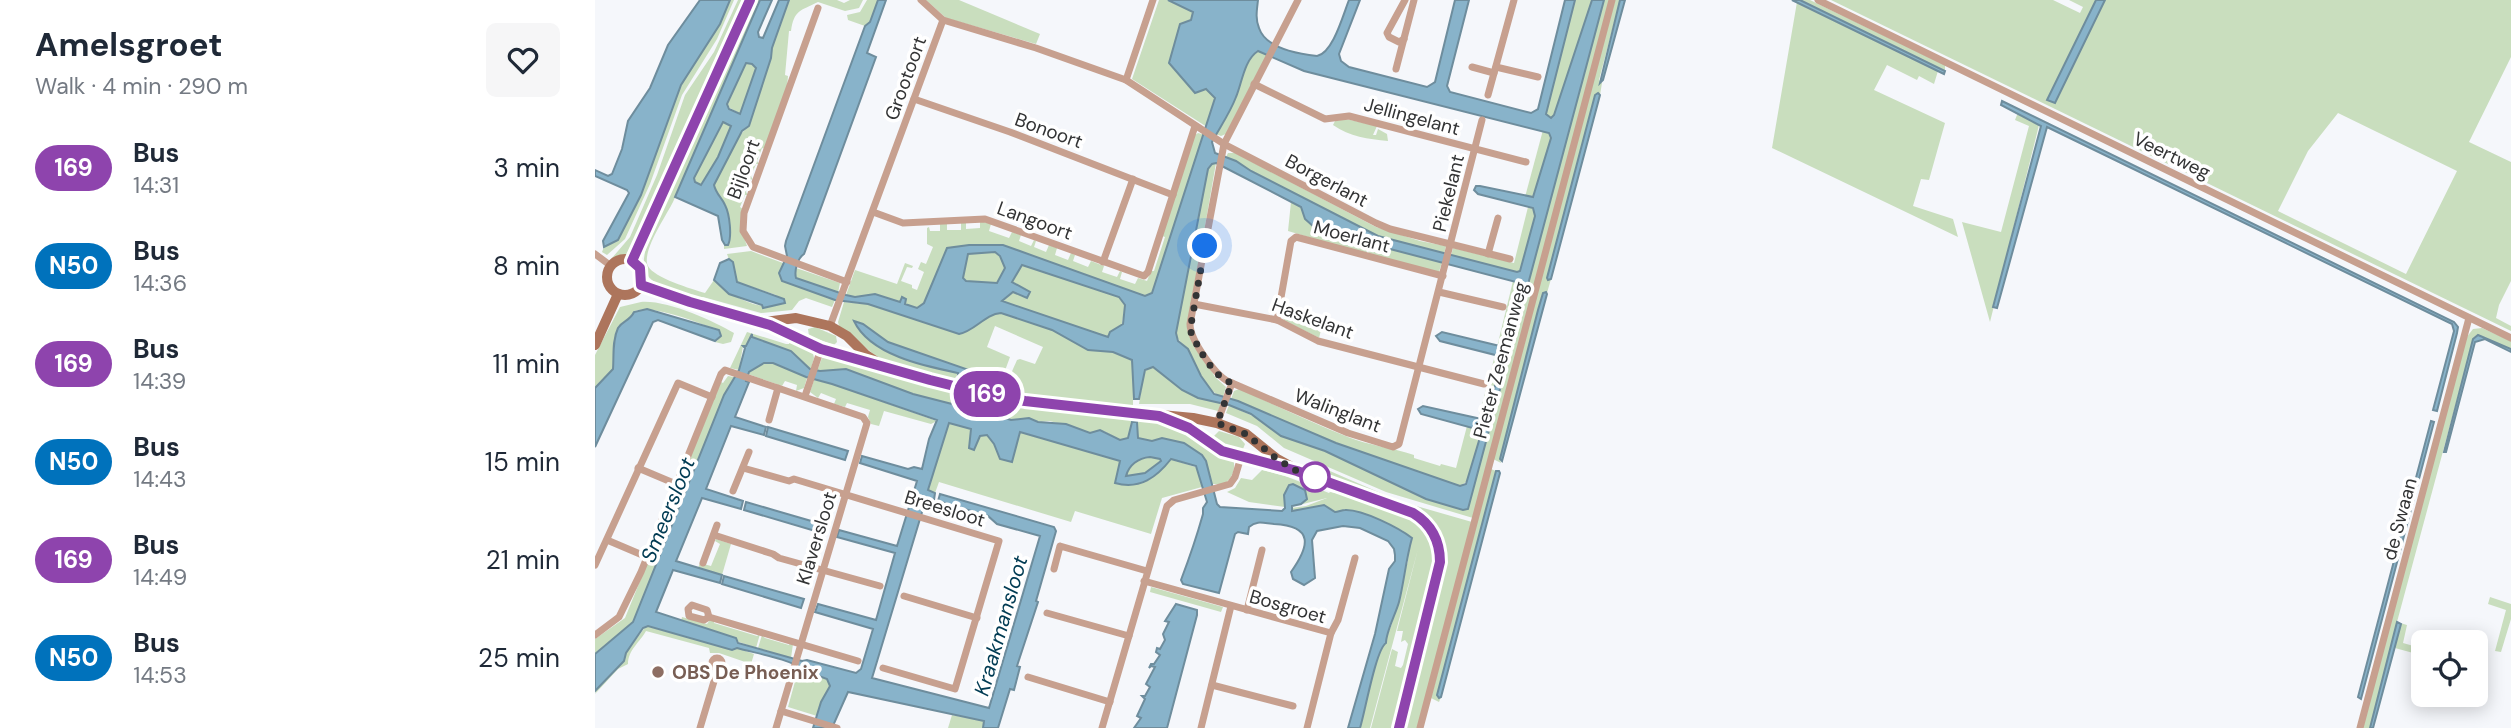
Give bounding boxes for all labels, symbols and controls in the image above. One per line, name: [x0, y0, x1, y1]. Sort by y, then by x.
text: Amelsgroet: [35, 23, 223, 66]
button: heart: [486, 23, 560, 97]
street label: Grootoort: [879, 33, 932, 124]
text: Walk · 4 min · 290 m: [35, 71, 248, 101]
street label: Jellingelant: [1361, 92, 1463, 141]
street label: Bonoort: [1011, 107, 1086, 154]
street label: Veertweg: [2129, 126, 2215, 185]
text: Bus: [133, 136, 179, 170]
street label: Bijloort: [721, 136, 766, 203]
street label: Borgerlant: [1281, 148, 1373, 213]
text: 3 min: [493, 151, 560, 185]
text: 169: [54, 152, 93, 183]
street label: Piekelant: [1427, 152, 1470, 234]
text: 14:31: [133, 170, 179, 200]
street label: Langoort: [994, 195, 1076, 246]
street label: Moerlant: [1311, 214, 1393, 259]
your location: [1187, 228, 1222, 263]
text: Bus: [133, 234, 180, 268]
text: 8 min: [493, 249, 560, 283]
text: N50: [49, 250, 98, 281]
text: 14:36: [133, 268, 187, 298]
street label: Pieter Zeemanweg: [1467, 278, 1534, 441]
street label: Haskelant: [1268, 292, 1357, 345]
text: Bus: [133, 332, 179, 366]
text: 11 min: [493, 347, 560, 381]
text: 169: [54, 348, 93, 379]
text: 14:39: [133, 366, 186, 396]
line badge: 169: [947, 371, 1027, 417]
text: 169: [968, 378, 1006, 409]
street label: Walinglant: [1291, 382, 1385, 438]
text: Bus: [133, 430, 180, 464]
text: 15 min: [485, 445, 560, 479]
text: N50: [49, 446, 98, 477]
water label: Smeersloot: [634, 453, 702, 567]
unlabelled marker: [1300, 462, 1330, 492]
text: 14:43: [133, 464, 187, 494]
street label: de Swaan: [2376, 475, 2422, 563]
street label: Breesloot: [901, 484, 988, 533]
street label: Klaversloot: [790, 489, 842, 588]
text: Bus: [133, 528, 179, 562]
text: 21 min: [486, 543, 560, 577]
text: 169: [54, 544, 93, 575]
water label: Kraakmansloot: [968, 552, 1035, 699]
text: 14:49: [133, 562, 187, 592]
street label: Bosgroet: [1247, 584, 1329, 629]
text: Bus: [133, 626, 180, 660]
map controls: [2411, 630, 2488, 707]
button: locate: [2411, 630, 2488, 707]
text: 25 min: [478, 641, 560, 675]
text: N50: [49, 642, 98, 673]
text: 14:53: [133, 660, 187, 690]
place label: OBS De Phoenix: [672, 660, 819, 685]
marker: OBS De Phoenix: [650, 664, 666, 680]

